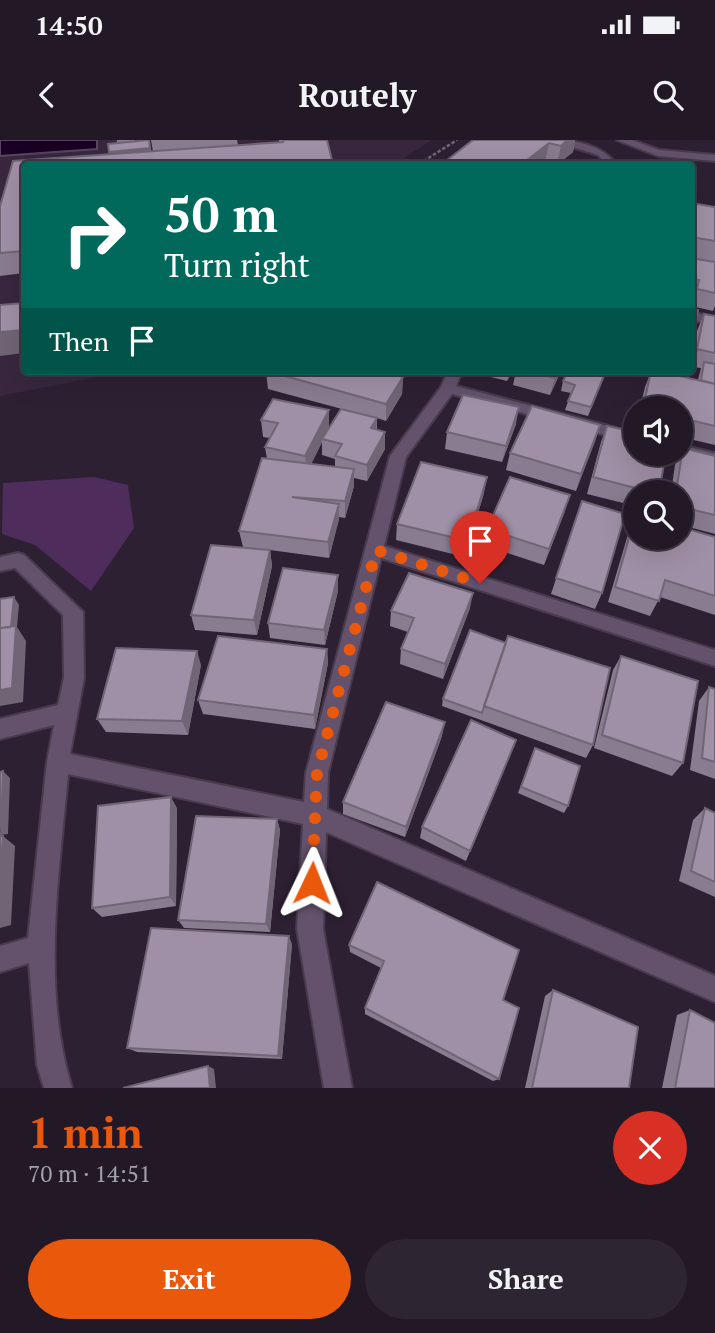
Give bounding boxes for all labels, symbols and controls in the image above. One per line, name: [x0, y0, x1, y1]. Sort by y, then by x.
text: 14:50: [35, 8, 103, 42]
text: Routely: [299, 74, 416, 116]
icon: back: [28, 76, 66, 114]
icon: search: [649, 76, 687, 114]
text: 50 m: [164, 181, 278, 246]
icon: right: [49, 189, 140, 280]
text: Turn right: [164, 244, 310, 286]
icon: arrive: [123, 322, 161, 360]
text: Then: [49, 324, 109, 358]
map controls: [623, 396, 693, 550]
button: sound: [623, 396, 693, 466]
button: search: [623, 480, 693, 550]
pin: [450, 511, 510, 583]
icon: arrive: [461, 522, 499, 560]
position arrow: [275, 846, 349, 920]
text: 1 min: [28, 1104, 143, 1160]
button: close: [613, 1111, 687, 1185]
text: 70 m · 14:51: [28, 1158, 151, 1189]
button: Exit: [28, 1239, 351, 1319]
button: Share: [365, 1239, 687, 1319]

